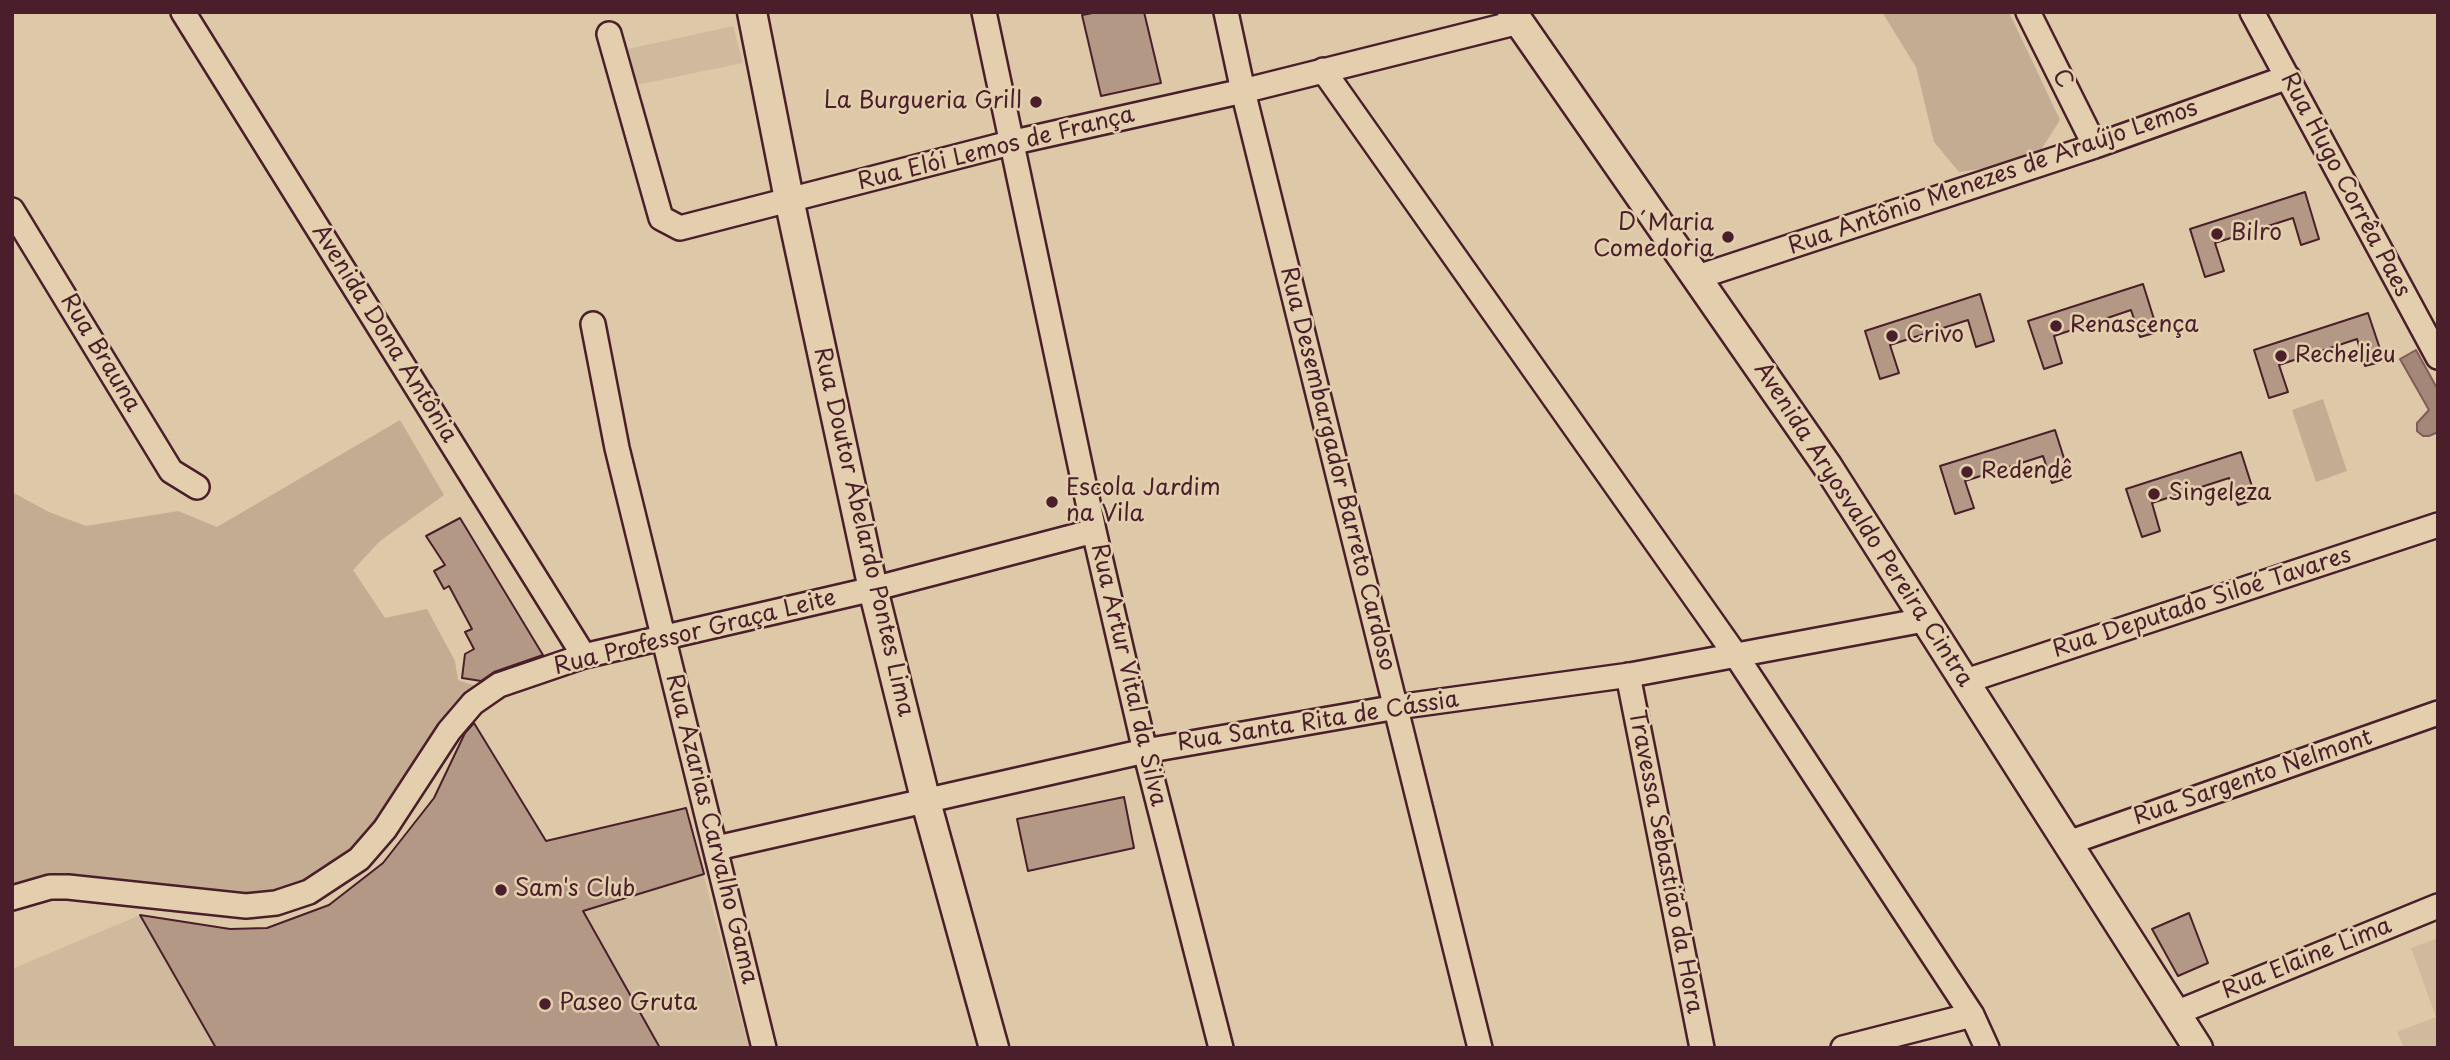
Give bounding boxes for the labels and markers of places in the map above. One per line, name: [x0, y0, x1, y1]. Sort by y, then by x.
place label: La Burgueria Grill: [824, 88, 1022, 116]
marker: La Burgueria Grill: [1028, 94, 1044, 110]
place label: D´Maria Comedoria: [1593, 210, 1714, 264]
place label: Bilro: [2231, 220, 2282, 248]
marker: Bilro: [2209, 226, 2225, 242]
marker: D´Maria Comedoria: [1720, 229, 1736, 245]
place label: Renascença: [2070, 312, 2199, 340]
marker: Renascença: [2048, 318, 2064, 334]
place label: Crivo: [1906, 322, 1964, 350]
marker: Crivo: [1884, 328, 1900, 344]
place label: Rechelieu: [2295, 342, 2396, 370]
marker: Rechelieu: [2273, 348, 2289, 364]
place label: Redendê: [1981, 458, 2073, 486]
marker: Redendê: [1959, 464, 1975, 480]
place label: Escola Jardim na Vila: [1066, 475, 1221, 529]
place label: Singeleza: [2168, 480, 2271, 508]
marker: Singeleza: [2146, 486, 2162, 502]
marker: Escola Jardim na Vila: [1044, 494, 1060, 510]
place label: Sam's Club: [515, 876, 635, 904]
marker: Sam's Club: [493, 882, 509, 898]
place label: Paseo Gruta: [559, 990, 697, 1018]
marker: Paseo Gruta: [537, 996, 553, 1012]

